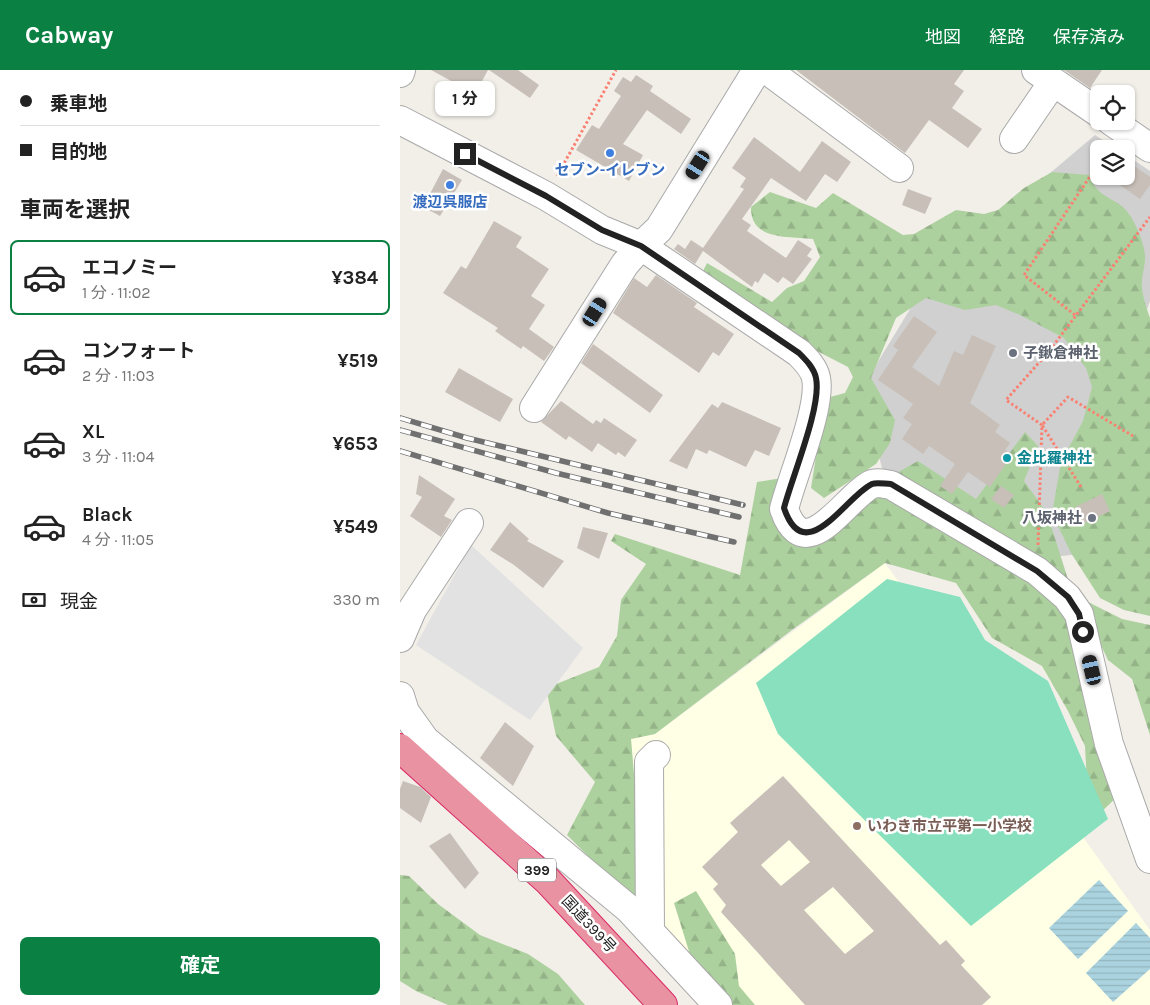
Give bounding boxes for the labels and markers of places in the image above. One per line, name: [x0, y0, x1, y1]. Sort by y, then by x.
marker: セブン-イレブン: [604, 147, 616, 159]
place label: セブン-イレブン: [555, 161, 665, 179]
marker: 渡辺呉服店: [444, 179, 456, 191]
place label: 渡辺呉服店: [412, 193, 488, 211]
place label: 子鍬倉神社: [1023, 344, 1098, 362]
marker: 子鍬倉神社: [1007, 347, 1019, 359]
place label: 金比羅神社: [1017, 449, 1092, 467]
marker: 金比羅神社: [1001, 452, 1013, 464]
place label: 八坂神社: [1022, 509, 1082, 527]
marker: 八坂神社: [1086, 512, 1098, 524]
place label: いわき市立平第一小学校: [867, 817, 1032, 835]
marker: いわき市立平第一小学校: [851, 820, 863, 832]

